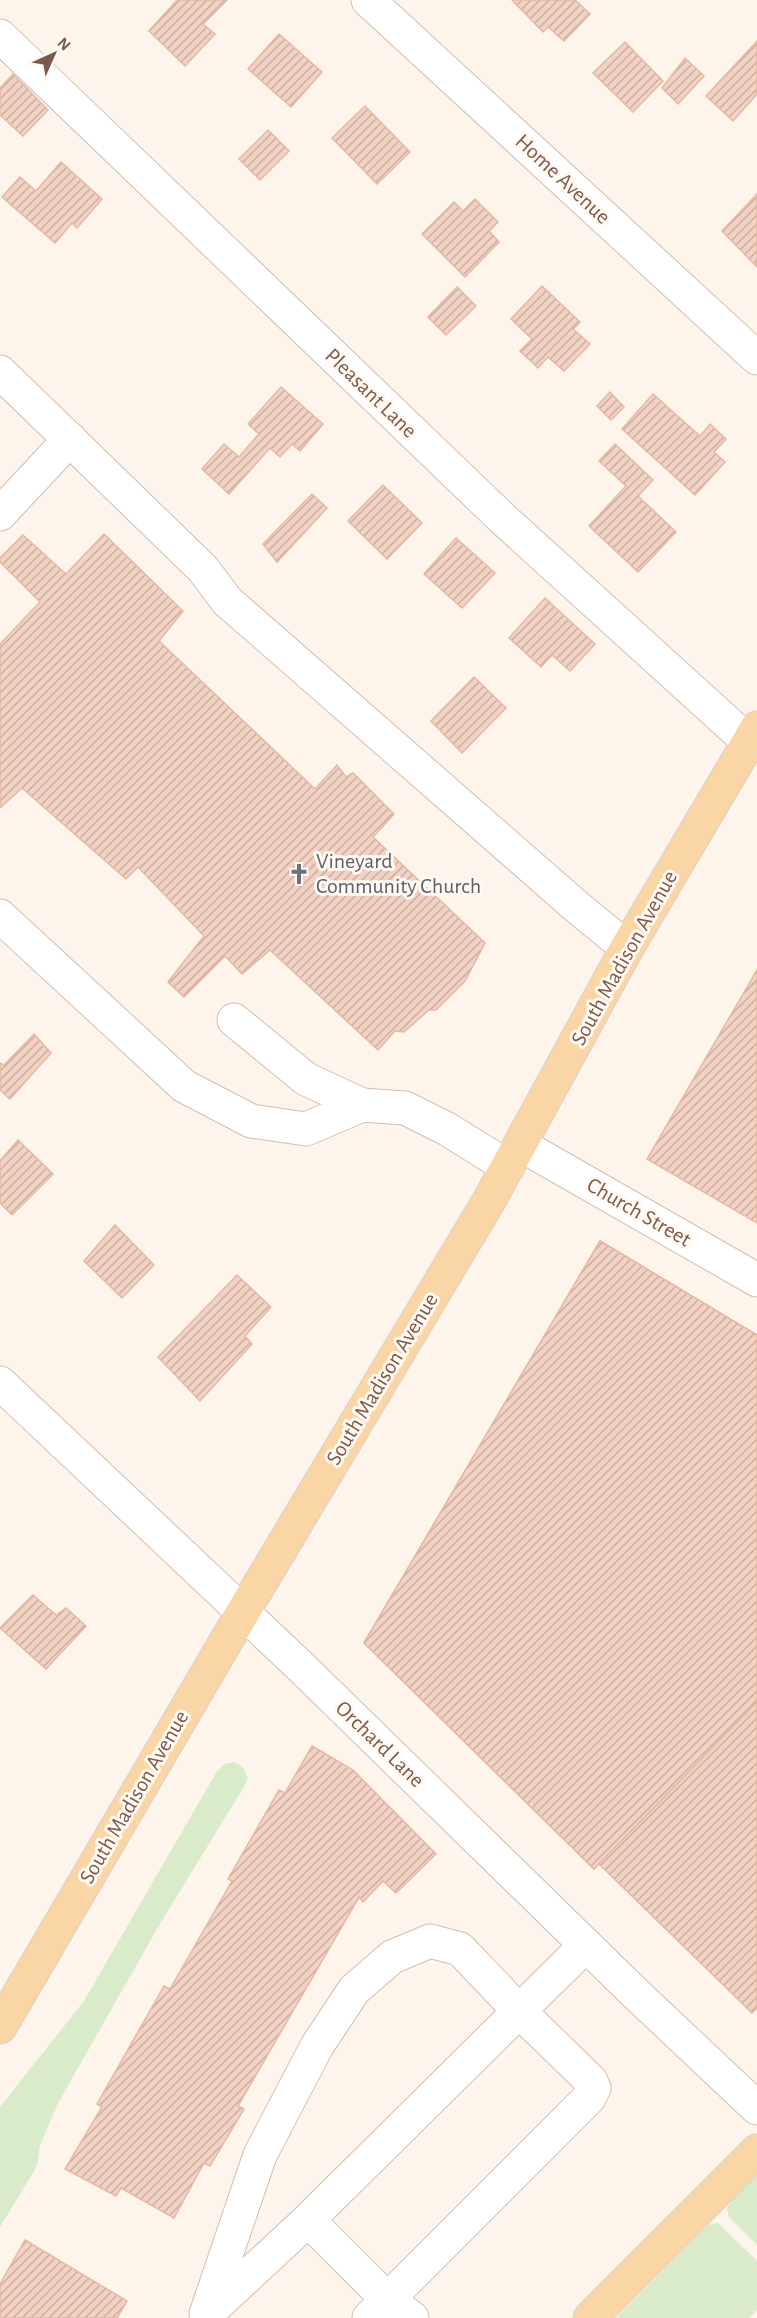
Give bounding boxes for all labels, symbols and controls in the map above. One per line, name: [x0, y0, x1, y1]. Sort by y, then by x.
north arrow: [24, 24, 84, 84]
text: N: [54, 35, 73, 54]
street label: Home Avenue: [511, 130, 615, 228]
street label: Pleasant Lane: [321, 344, 421, 442]
place label: Vineyard Community Church: [316, 850, 481, 897]
church icon: Vineyard Community Church: [287, 862, 311, 886]
street label: South Madison Avenue: [567, 867, 681, 1049]
street label: Church Street: [583, 1173, 695, 1251]
street label: South Madison Avenue: [322, 1289, 442, 1469]
street label: Orchard Lane: [331, 1697, 429, 1791]
street label: South Madison Avenue: [76, 1707, 192, 1887]

